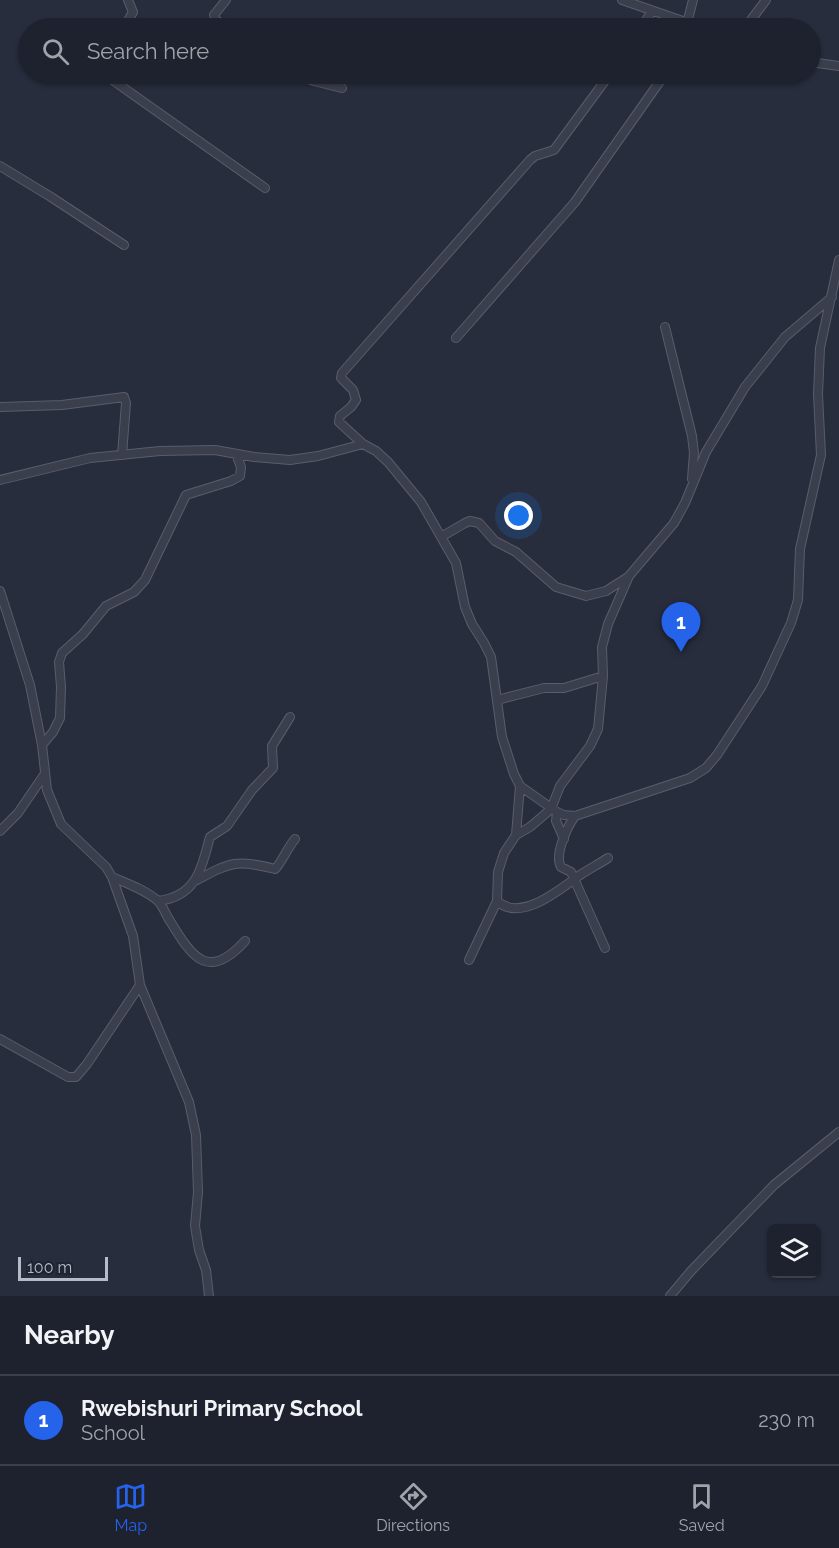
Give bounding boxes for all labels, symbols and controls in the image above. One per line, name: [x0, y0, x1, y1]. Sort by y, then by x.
search box: [18, 18, 821, 84]
icon: search: [39, 35, 72, 68]
text: Search here: [87, 38, 209, 64]
your location: [504, 501, 533, 530]
pin: 1: [662, 602, 700, 652]
map controls: [767, 1224, 821, 1278]
button: layers: [767, 1224, 821, 1278]
scale bar: [18, 1254, 108, 1282]
text: 100 m: [27, 1258, 72, 1277]
text: Nearby: [24, 1320, 114, 1350]
text: Rwebishuri Primary School: [81, 1395, 363, 1421]
text: 1: [39, 1408, 48, 1432]
text: 230 m: [758, 1408, 815, 1432]
text: School: [81, 1421, 145, 1445]
tab: Map: [114, 1480, 147, 1535]
tab: Directions: [376, 1480, 450, 1535]
tab: Saved: [679, 1480, 725, 1535]

